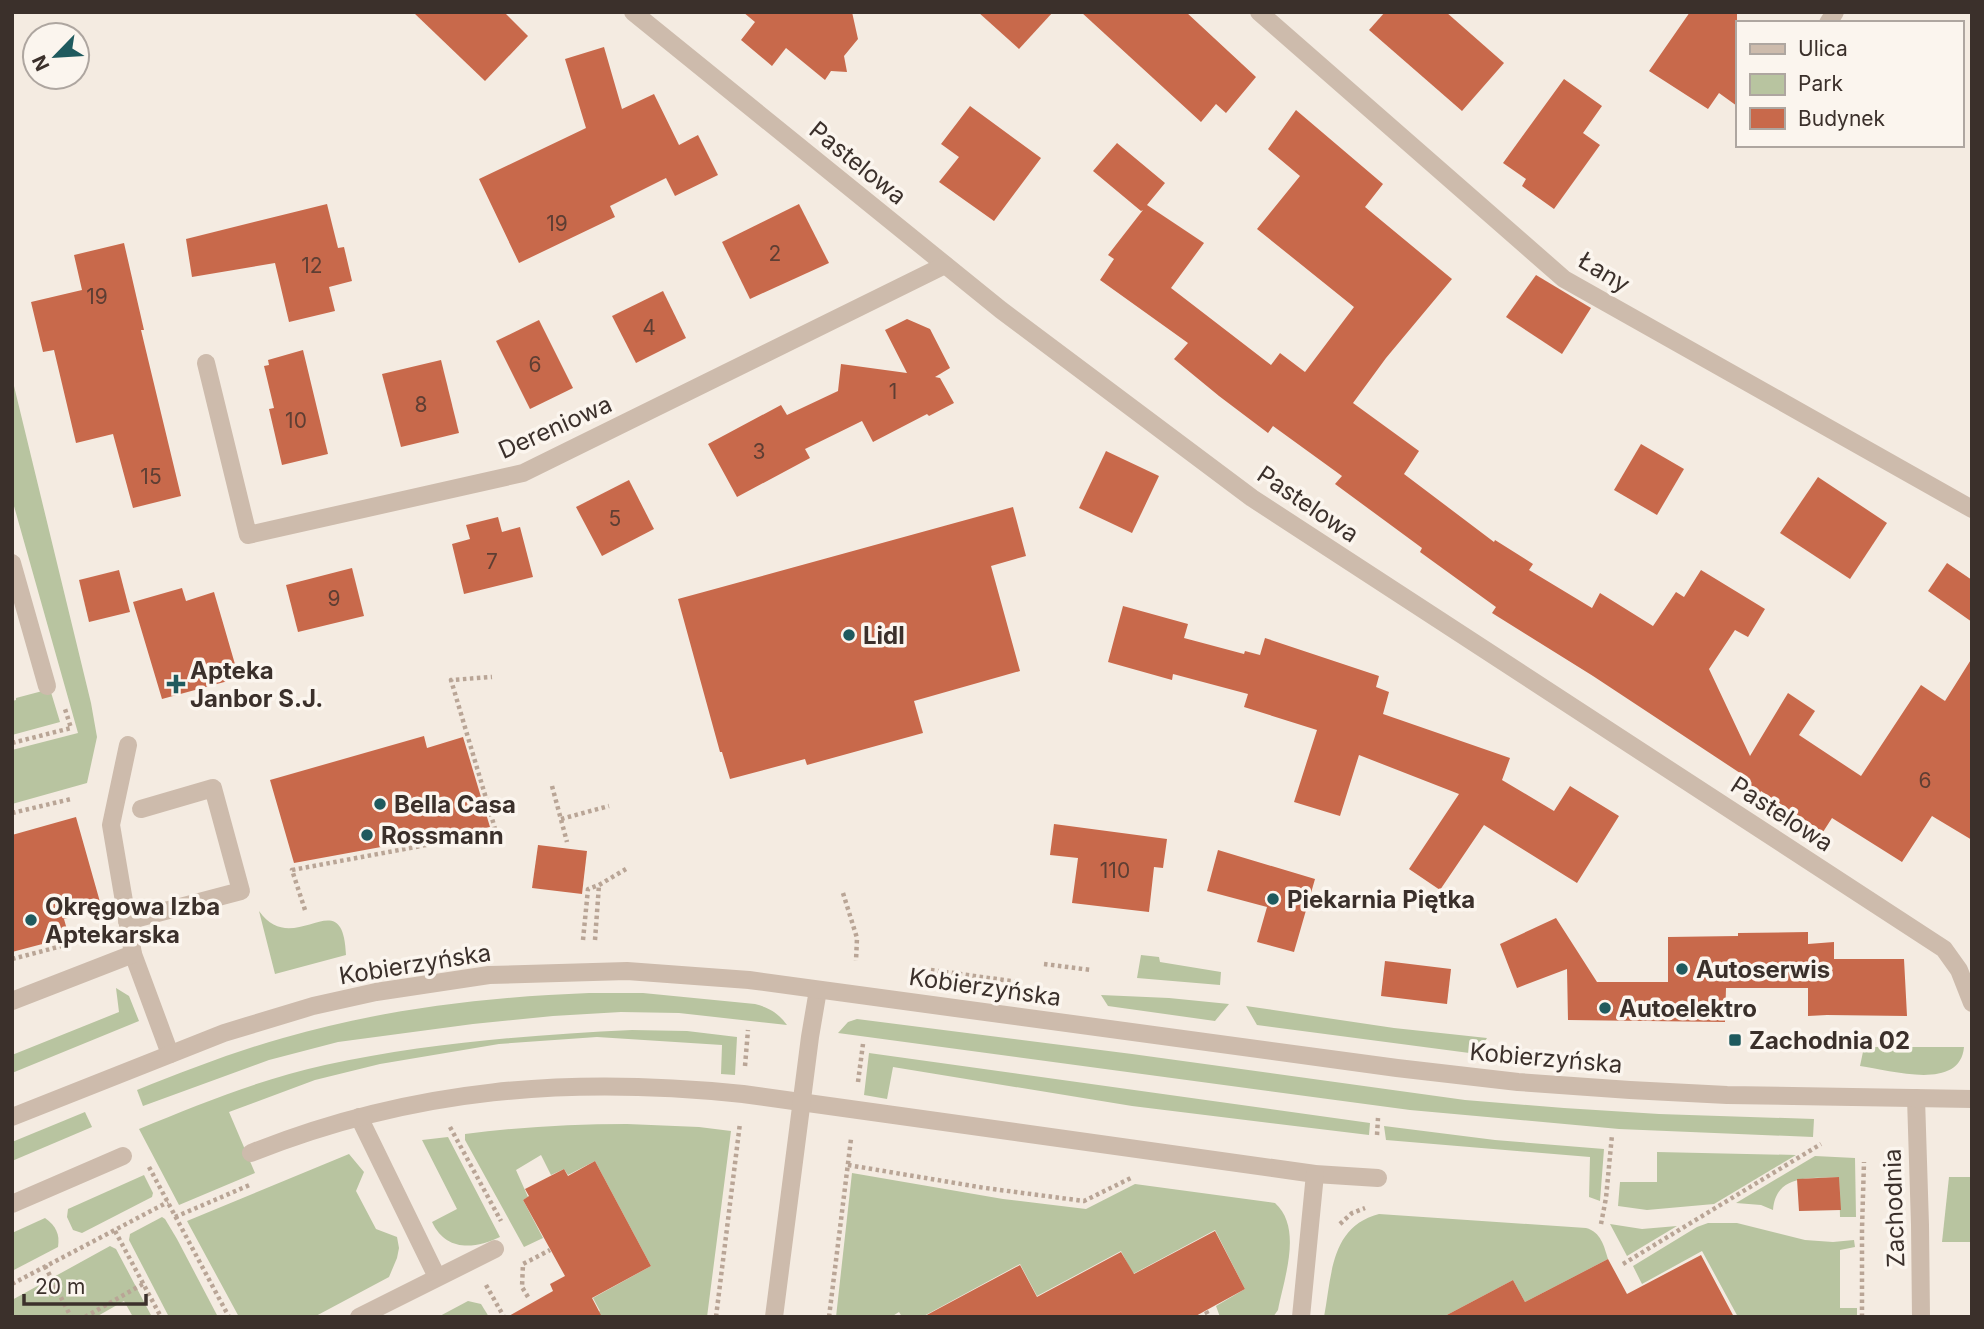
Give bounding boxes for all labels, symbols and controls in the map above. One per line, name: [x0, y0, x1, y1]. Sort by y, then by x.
north arrow: [21, 21, 91, 91]
legend: [1736, 21, 1963, 147]
text: Ulica: [1798, 36, 1848, 61]
text: N: [28, 52, 55, 74]
text: Park: [1798, 71, 1843, 96]
text: Budynek: [1798, 106, 1886, 131]
street label: Pastelowa: [804, 115, 912, 211]
house number: 19: [546, 211, 568, 236]
house number: 2: [769, 241, 781, 266]
street label: Łany: [1573, 245, 1635, 299]
house number: 12: [301, 253, 323, 278]
house number: 19: [86, 284, 108, 309]
house number: 4: [642, 315, 656, 340]
house number: 6: [528, 352, 542, 377]
house number: 1: [889, 379, 897, 404]
street label: Dereniowa: [494, 389, 616, 465]
house number: 8: [415, 392, 428, 417]
house number: 10: [285, 408, 307, 433]
house number: 3: [753, 439, 765, 464]
street label: Pastelowa: [1252, 460, 1364, 548]
house number: 15: [140, 464, 162, 489]
house number: 5: [609, 506, 621, 531]
house number: 7: [486, 549, 498, 574]
house number: 9: [327, 586, 341, 611]
place label: Lidl: [863, 621, 905, 650]
marker: Lidl: [841, 627, 857, 643]
place label: Apteka Janbor S.J.: [190, 656, 323, 713]
marker: Apteka Janbor S.J.: [168, 676, 184, 692]
house number: 6: [1918, 768, 1932, 793]
street label: Pastelowa: [1725, 770, 1839, 858]
place label: Bella Casa: [394, 790, 516, 819]
marker: Bella Casa: [372, 796, 388, 812]
place label: Rossmann: [381, 821, 504, 850]
marker: Rossmann: [359, 827, 375, 843]
house number: 110: [1100, 858, 1130, 883]
place label: Piekarnia Piętka: [1287, 885, 1475, 914]
marker: Piekarnia Piętka: [1265, 891, 1281, 907]
place label: Okręgowa Izba Aptekarska: [45, 892, 220, 949]
marker: Okręgowa Izba Aptekarska: [23, 912, 39, 928]
street label: Kobierzyńska: [337, 938, 493, 990]
place label: Autoserwis: [1696, 955, 1830, 984]
marker: Autoserwis: [1674, 961, 1690, 977]
street label: Kobierzyńska: [907, 962, 1063, 1012]
place label: Autoelektro: [1619, 994, 1757, 1023]
marker: Autoelektro: [1597, 1000, 1613, 1016]
place label: Zachodnia 02: [1749, 1026, 1910, 1055]
marker: Zachodnia 02: [1727, 1032, 1743, 1048]
street label: Kobierzyńska: [1468, 1037, 1624, 1079]
street label: Zachodnia: [1877, 1148, 1911, 1268]
scale bar: [24, 1262, 147, 1306]
text: 20 m: [35, 1274, 85, 1299]

